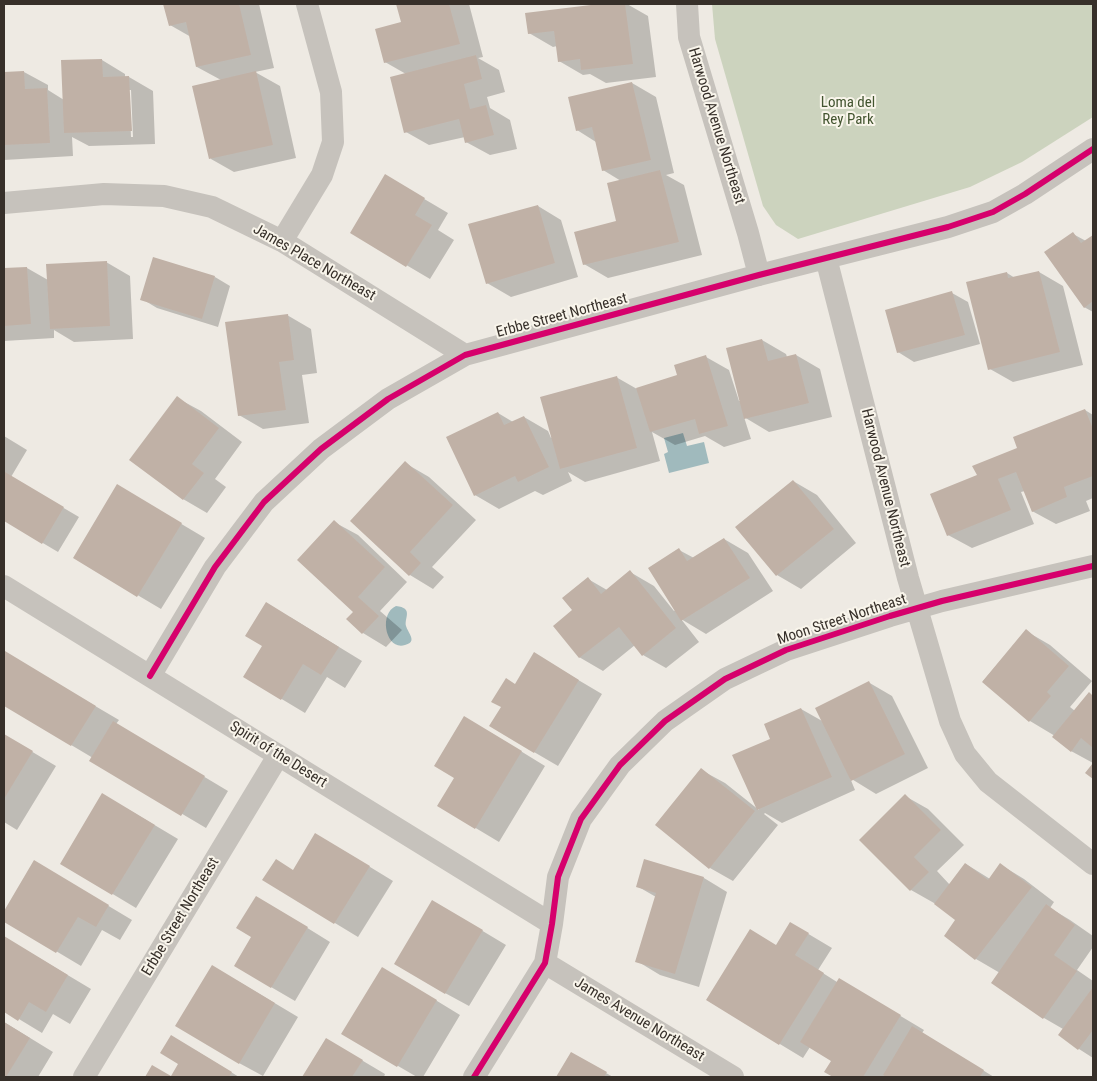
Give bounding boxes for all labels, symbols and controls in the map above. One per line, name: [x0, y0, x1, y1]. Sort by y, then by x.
street label: Harwood Avenue Northeast: [684, 46, 748, 206]
park label: Loma del Rey Park: [821, 94, 875, 129]
street label: James Place Northeast: [250, 221, 378, 305]
street label: Erbbe Street Northeast: [495, 290, 629, 342]
street label: Harwood Avenue Northeast: [857, 407, 913, 569]
street label: Moon Street Northeast: [775, 591, 909, 649]
street label: Spirit of the Desert: [226, 718, 330, 792]
street label: Erbbe Street Northeast: [139, 855, 223, 979]
street label: James Avenue Northeast: [571, 974, 707, 1066]

